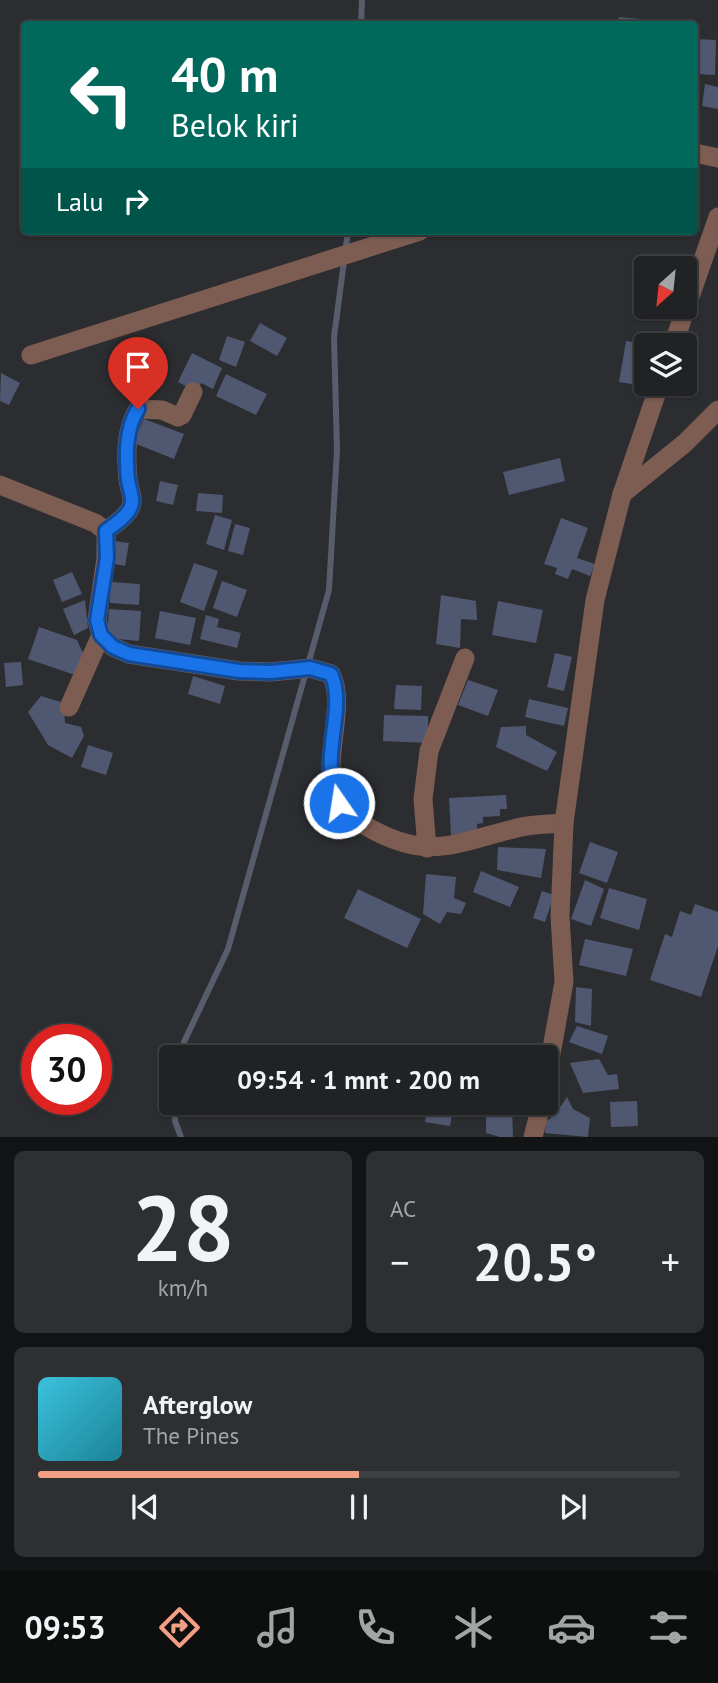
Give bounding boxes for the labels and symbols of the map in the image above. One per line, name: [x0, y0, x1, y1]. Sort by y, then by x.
north arrow: [634, 256, 696, 318]
pin: [108, 337, 168, 409]
position arrow: [302, 766, 376, 840]
speed limit sign: 30: [21, 1024, 112, 1115]

